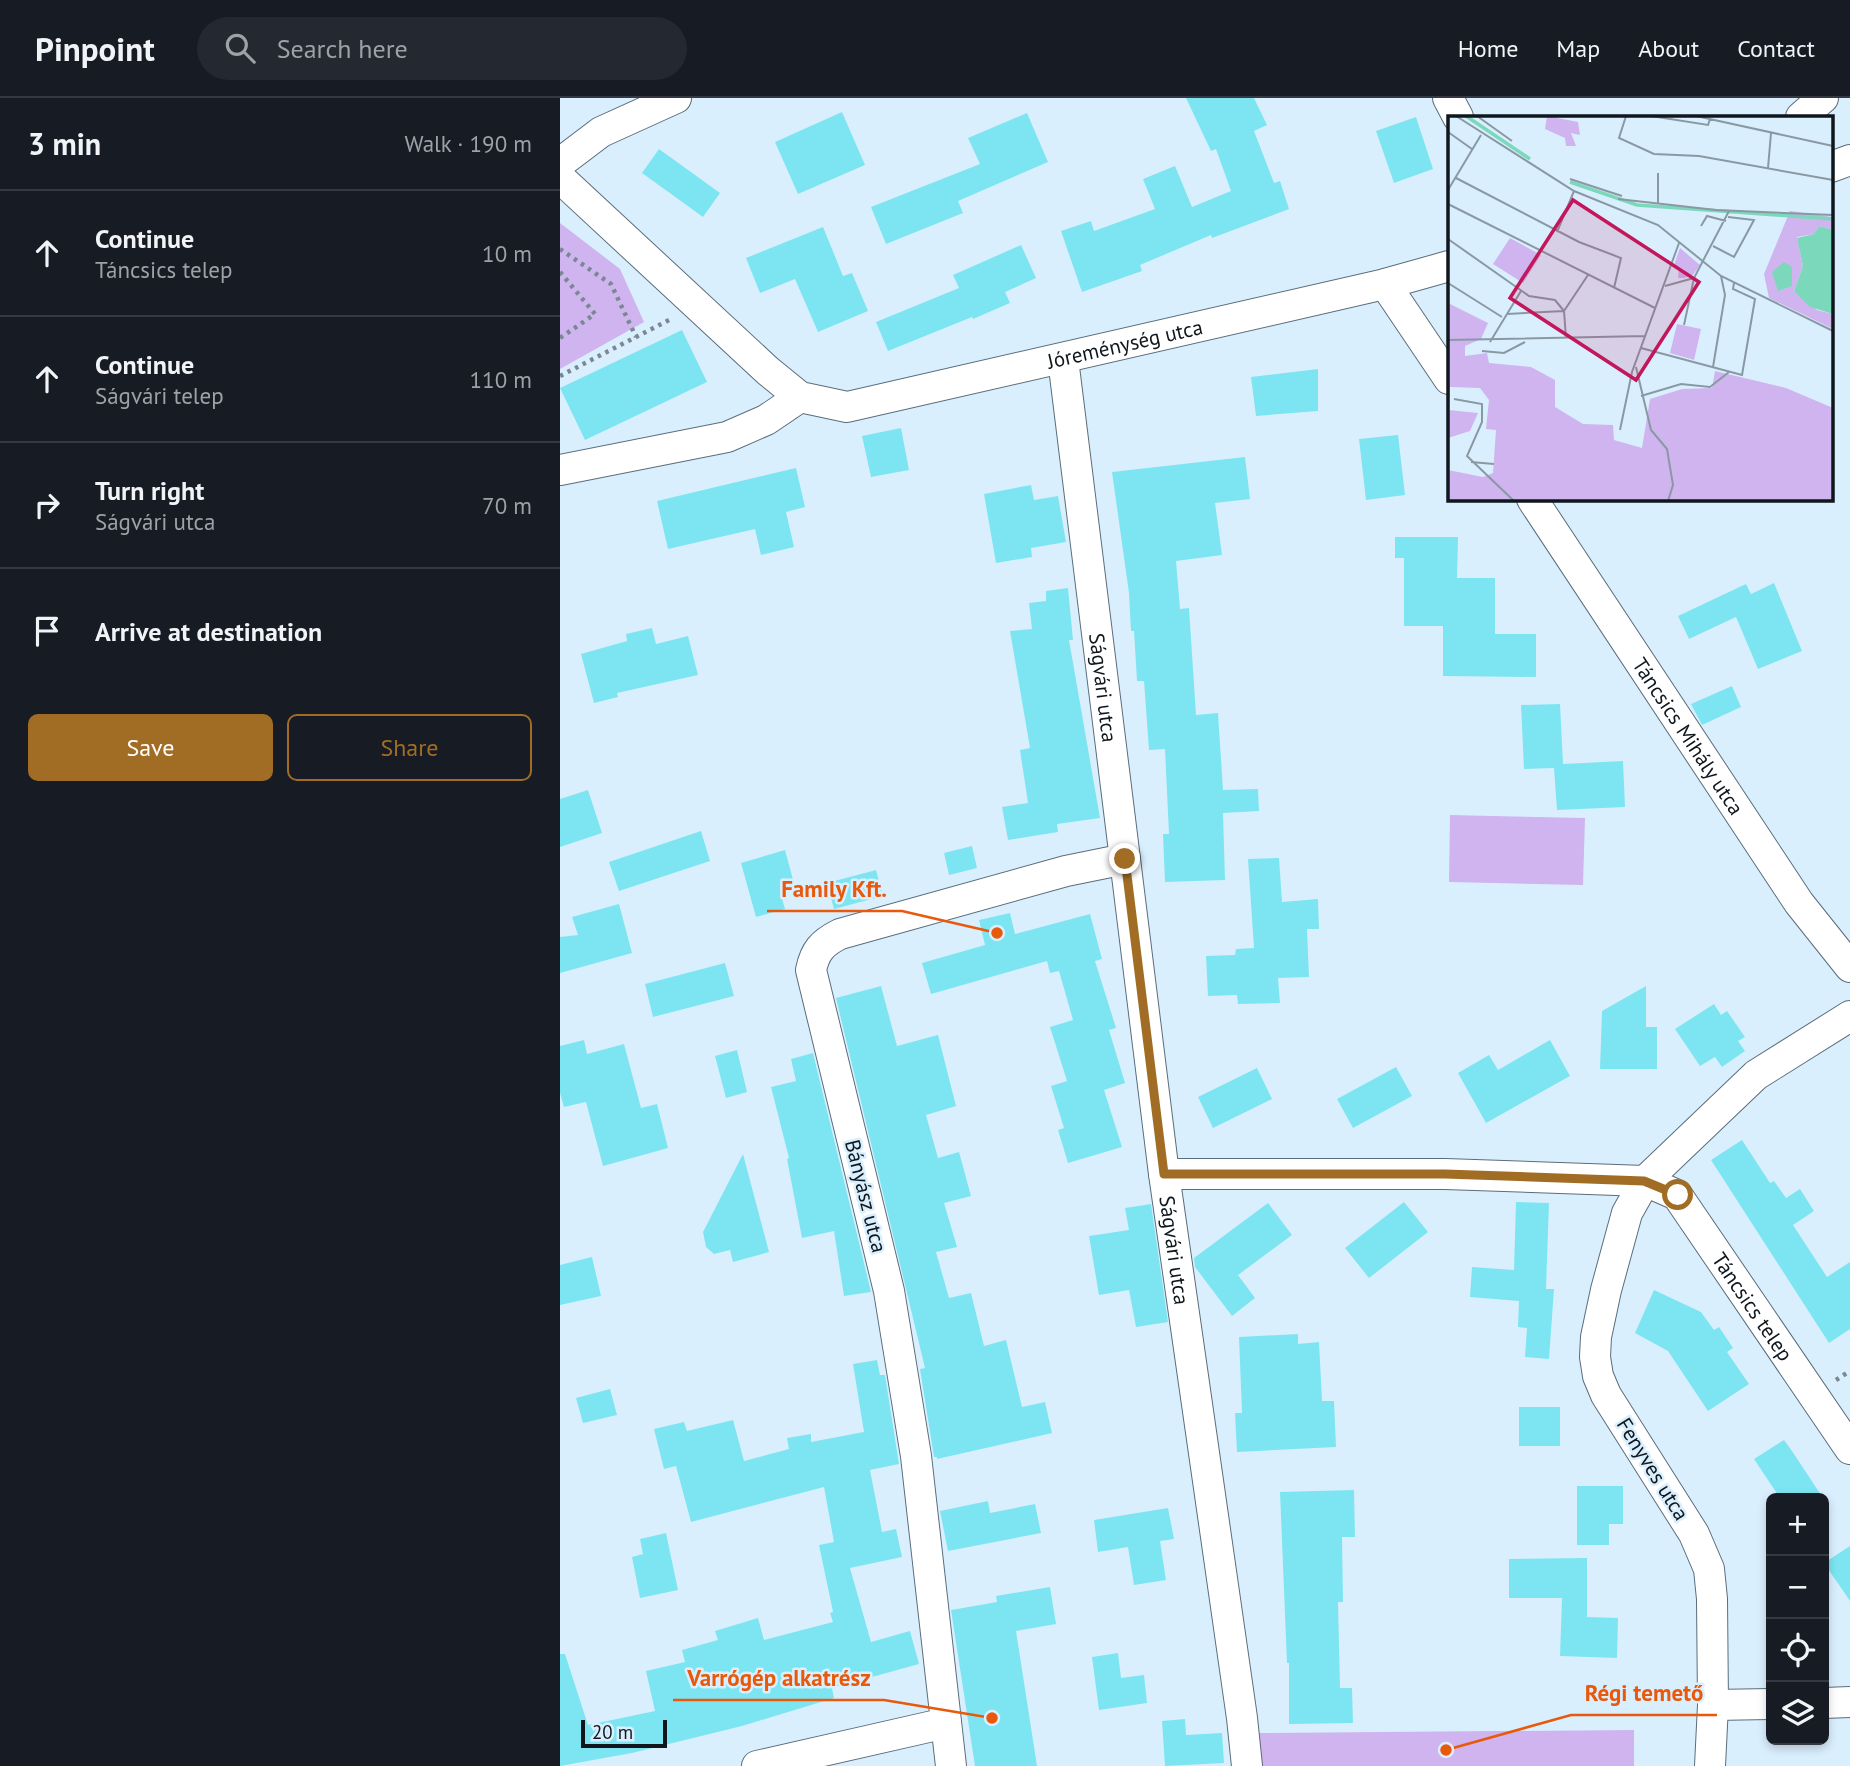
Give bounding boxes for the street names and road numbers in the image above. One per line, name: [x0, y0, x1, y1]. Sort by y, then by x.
street label: Jóreménység utca: [1044, 313, 1205, 375]
street label: Ságvári utca: [1084, 631, 1124, 744]
street label: Táncsics Mihály utca: [1627, 652, 1750, 820]
street label: Bányász utca: [839, 1137, 893, 1255]
street label: Ságvári utca: [1154, 1194, 1196, 1306]
street label: Táncsics telep: [1706, 1247, 1799, 1366]
street label: Fenyves utca: [1611, 1413, 1695, 1525]

